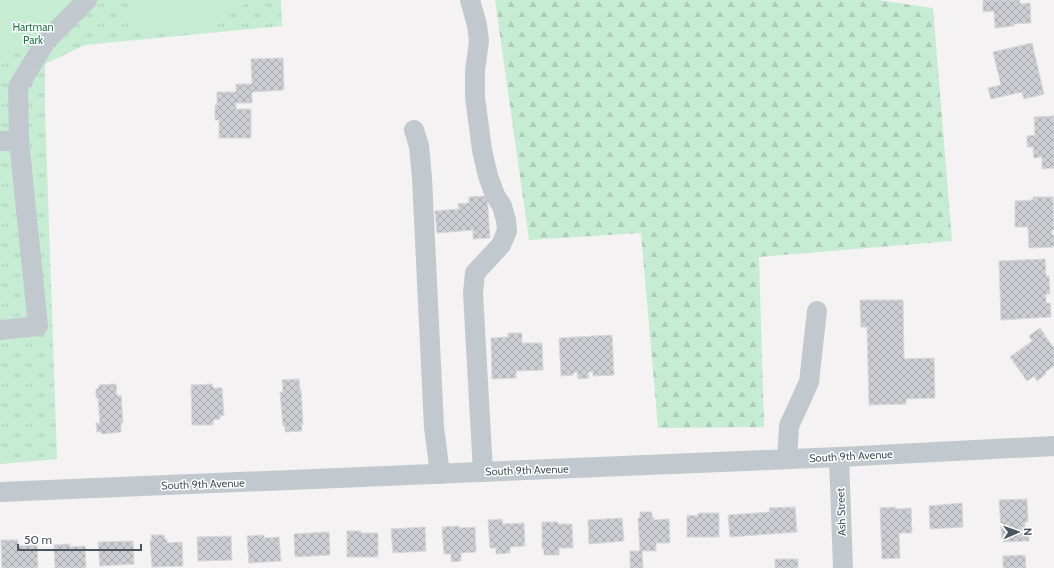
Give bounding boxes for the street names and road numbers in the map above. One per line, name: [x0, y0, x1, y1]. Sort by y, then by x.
street label: South 9th Avenue: [809, 447, 894, 465]
street label: South 9th Avenue: [485, 462, 569, 478]
street label: South 9th Avenue: [161, 476, 245, 492]
street label: Ash Street: [833, 487, 849, 536]

